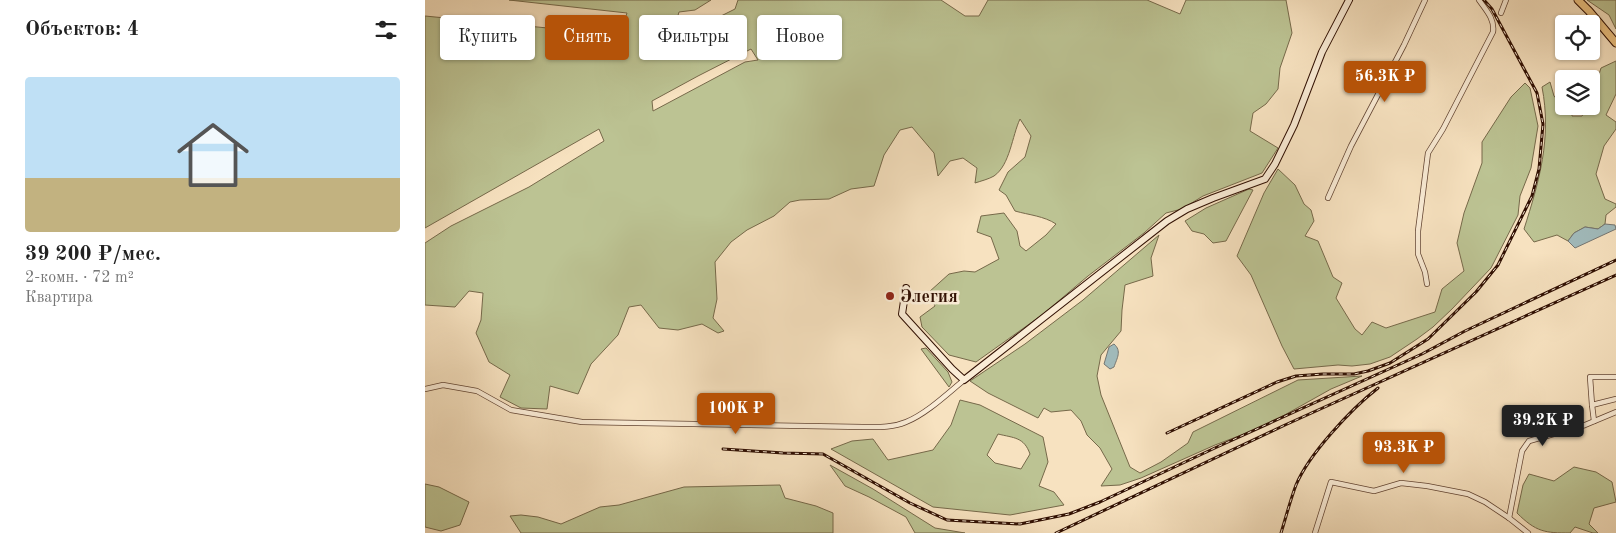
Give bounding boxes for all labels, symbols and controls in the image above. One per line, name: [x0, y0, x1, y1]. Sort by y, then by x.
chip: Купить: [440, 15, 535, 60]
chip: Снять: [545, 15, 629, 60]
chip: Фильтры: [639, 15, 747, 60]
chip: Новое: [757, 15, 842, 60]
map controls: [1555, 15, 1600, 115]
button: locate: [1555, 15, 1600, 60]
icon: filters: [372, 16, 400, 44]
text: Объектов: 4: [25, 19, 139, 40]
pin: 56.3K ₽: [1339, 61, 1431, 103]
text: 56.3K ₽: [1355, 69, 1415, 85]
button: layers: [1555, 70, 1600, 115]
icon: home: [168, 110, 258, 200]
text: 39 200 ₽/мес.: [25, 244, 161, 265]
text: 2-комн. · 72 m²: [25, 270, 134, 286]
place label: Элегия: [900, 288, 958, 306]
text: Квартира: [25, 290, 93, 306]
marker: Элегия: [884, 290, 896, 302]
pin: 100K ₽: [695, 392, 777, 435]
text: 100K ₽: [708, 401, 764, 417]
pin: 39.2K ₽: [1497, 404, 1589, 447]
text: 39.2K ₽: [1513, 413, 1573, 429]
pin: 93.3K ₽: [1358, 432, 1450, 474]
text: 93.3K ₽: [1374, 440, 1434, 456]

